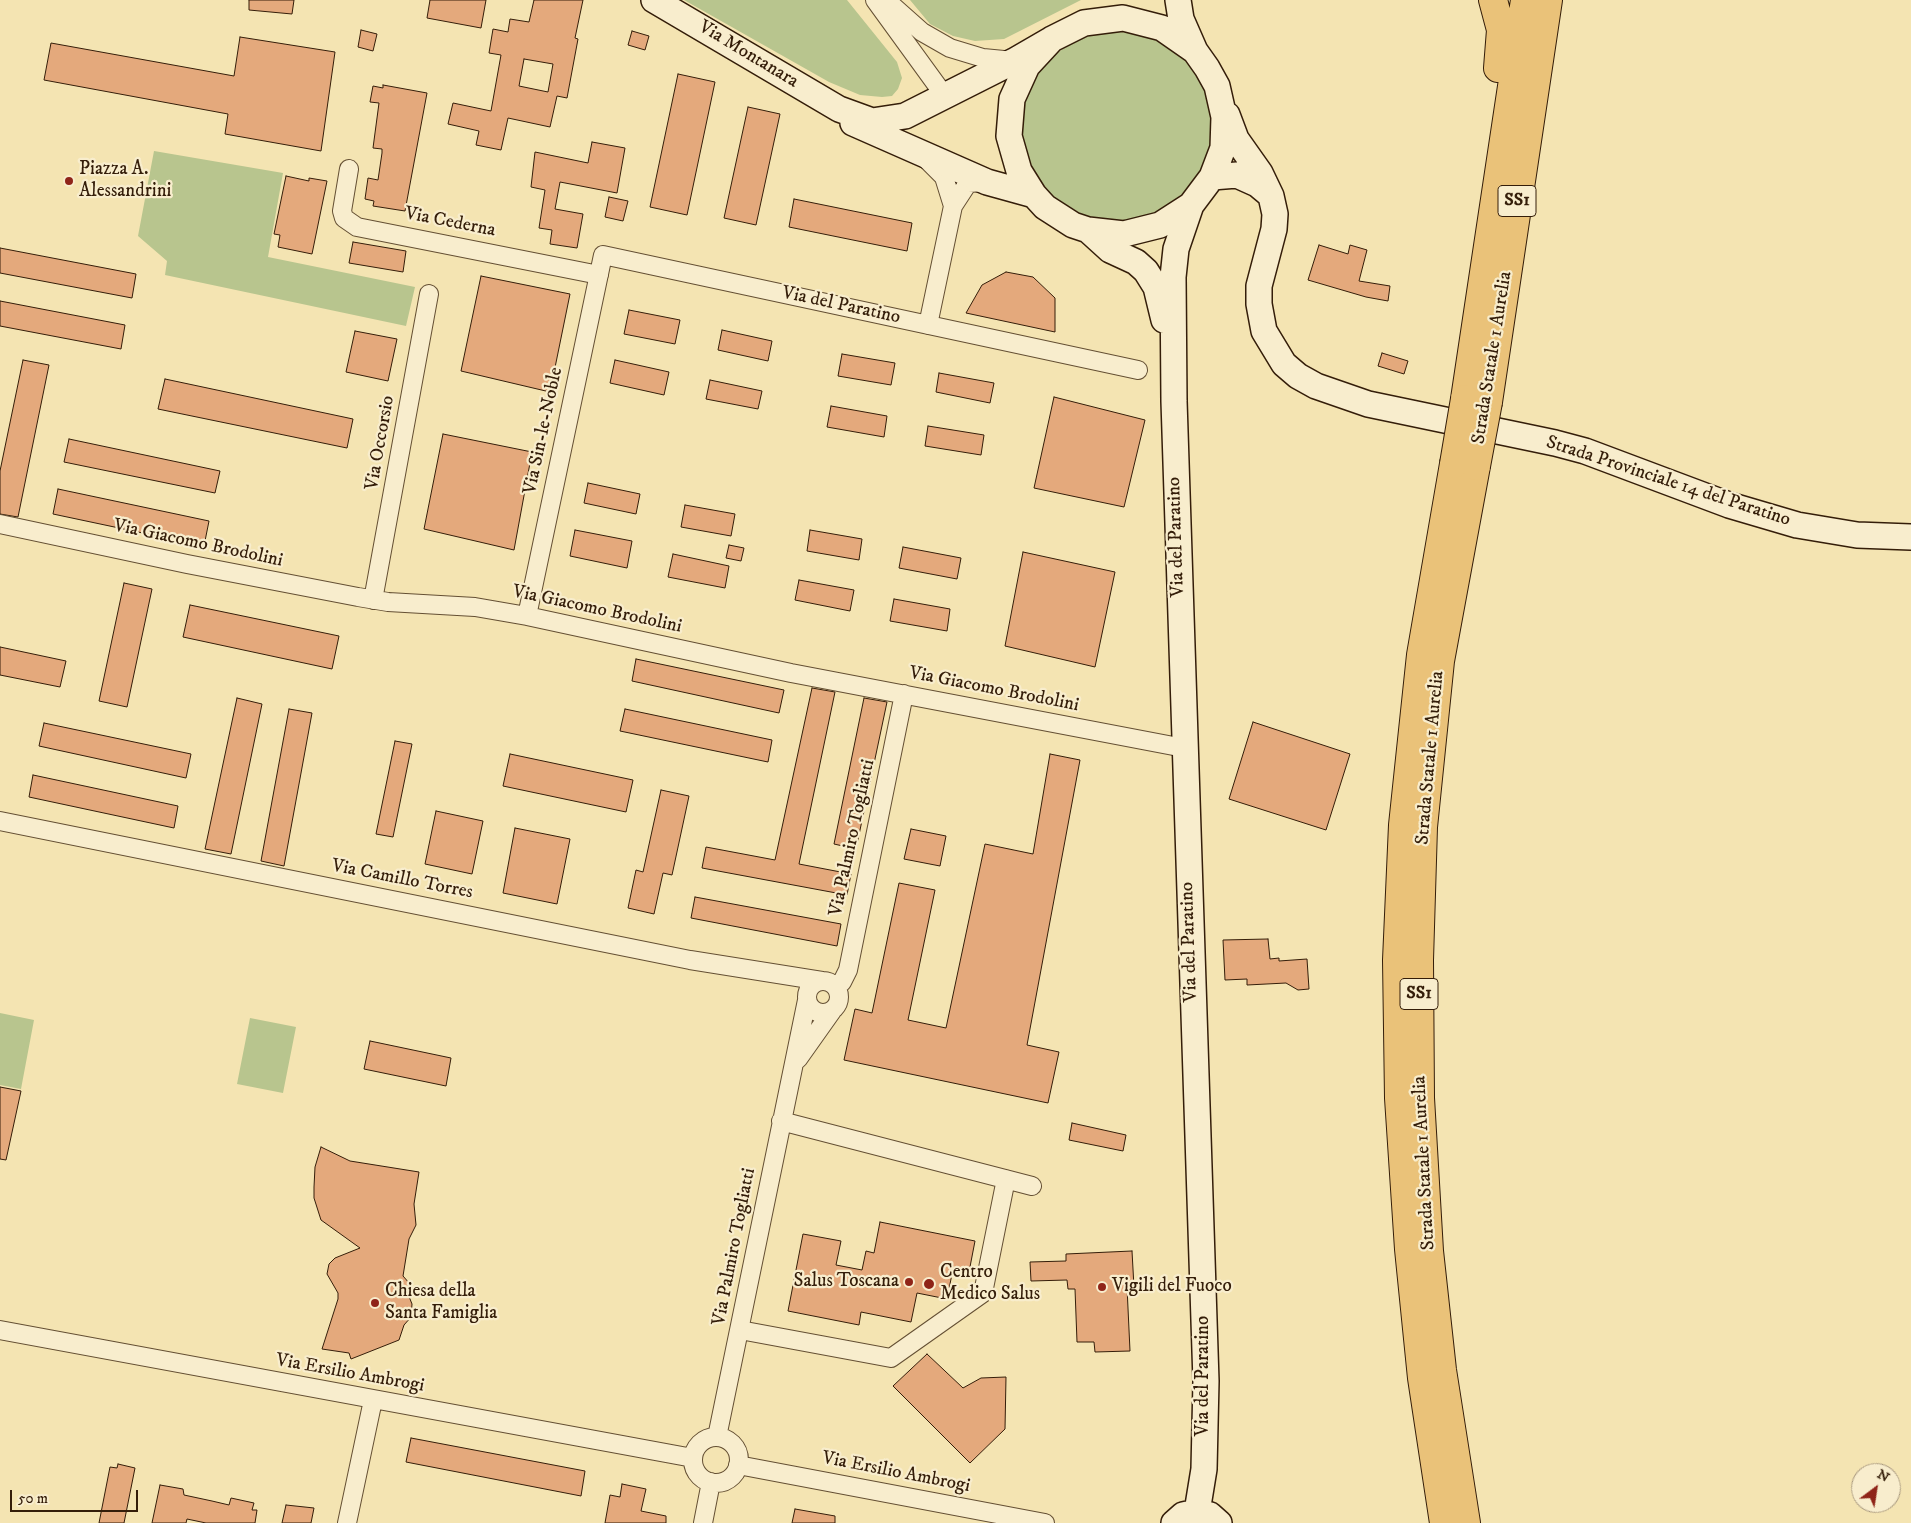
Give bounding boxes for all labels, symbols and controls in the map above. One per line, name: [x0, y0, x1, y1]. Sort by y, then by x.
street label: Via Montanara: [694, 16, 802, 94]
place label: Piazza A. Alessandrini: [79, 159, 172, 203]
marker: Piazza A. Alessandrini: [63, 175, 75, 187]
road number: SS1: [1498, 186, 1536, 217]
street label: Via Cederna: [403, 203, 497, 243]
street label: Strada Statale 1 Aurelia: [1468, 270, 1518, 446]
street label: Via del Paratino: [780, 282, 902, 330]
street label: Via Sin-le-Noble: [519, 365, 569, 497]
street label: Via Occorsio: [361, 394, 401, 492]
street label: Strada Provinciale 14 del Paratino: [1543, 432, 1793, 532]
street label: Via del Paratino: [1164, 476, 1190, 598]
street label: Via Giacomo Brodolini: [111, 515, 285, 573]
street label: Via Giacomo Brodolini: [510, 581, 684, 639]
street label: Via Giacomo Brodolini: [907, 662, 1081, 718]
street label: Strada Statale 1 Aurelia: [1412, 670, 1450, 846]
street label: Via Palmiro Togliatti: [825, 757, 881, 919]
street label: Via Camillo Torres: [329, 855, 475, 905]
street label: Via del Paratino: [1177, 881, 1203, 1003]
road number: SS1: [1400, 979, 1438, 1010]
street label: Strada Statale 1 Aurelia: [1409, 1075, 1441, 1251]
street label: Via Palmiro Togliatti: [709, 1166, 761, 1328]
place label: Centro Medico Salus: [940, 1262, 1040, 1306]
place label: Salus Toscana: [794, 1271, 899, 1293]
marker: Salus Toscana: [903, 1276, 915, 1288]
place label: Vigili del Fuoco: [1112, 1276, 1232, 1298]
marker: Centro Medico Salus: [922, 1277, 936, 1291]
place label: Chiesa della Santa Famiglia: [385, 1281, 497, 1325]
marker: Vigili del Fuoco: [1096, 1281, 1108, 1293]
marker: Chiesa della Santa Famiglia: [369, 1297, 381, 1309]
street label: Via del Paratino: [1193, 1316, 1215, 1436]
street label: Via Ersilio Ambrogi: [274, 1350, 426, 1398]
street label: Via Ersilio Ambrogi: [820, 1447, 972, 1499]
north arrow: [1851, 1463, 1901, 1513]
text: N: [1874, 1465, 1893, 1487]
scale bar: [12, 1480, 140, 1512]
text: 50 m: [18, 1489, 48, 1508]

